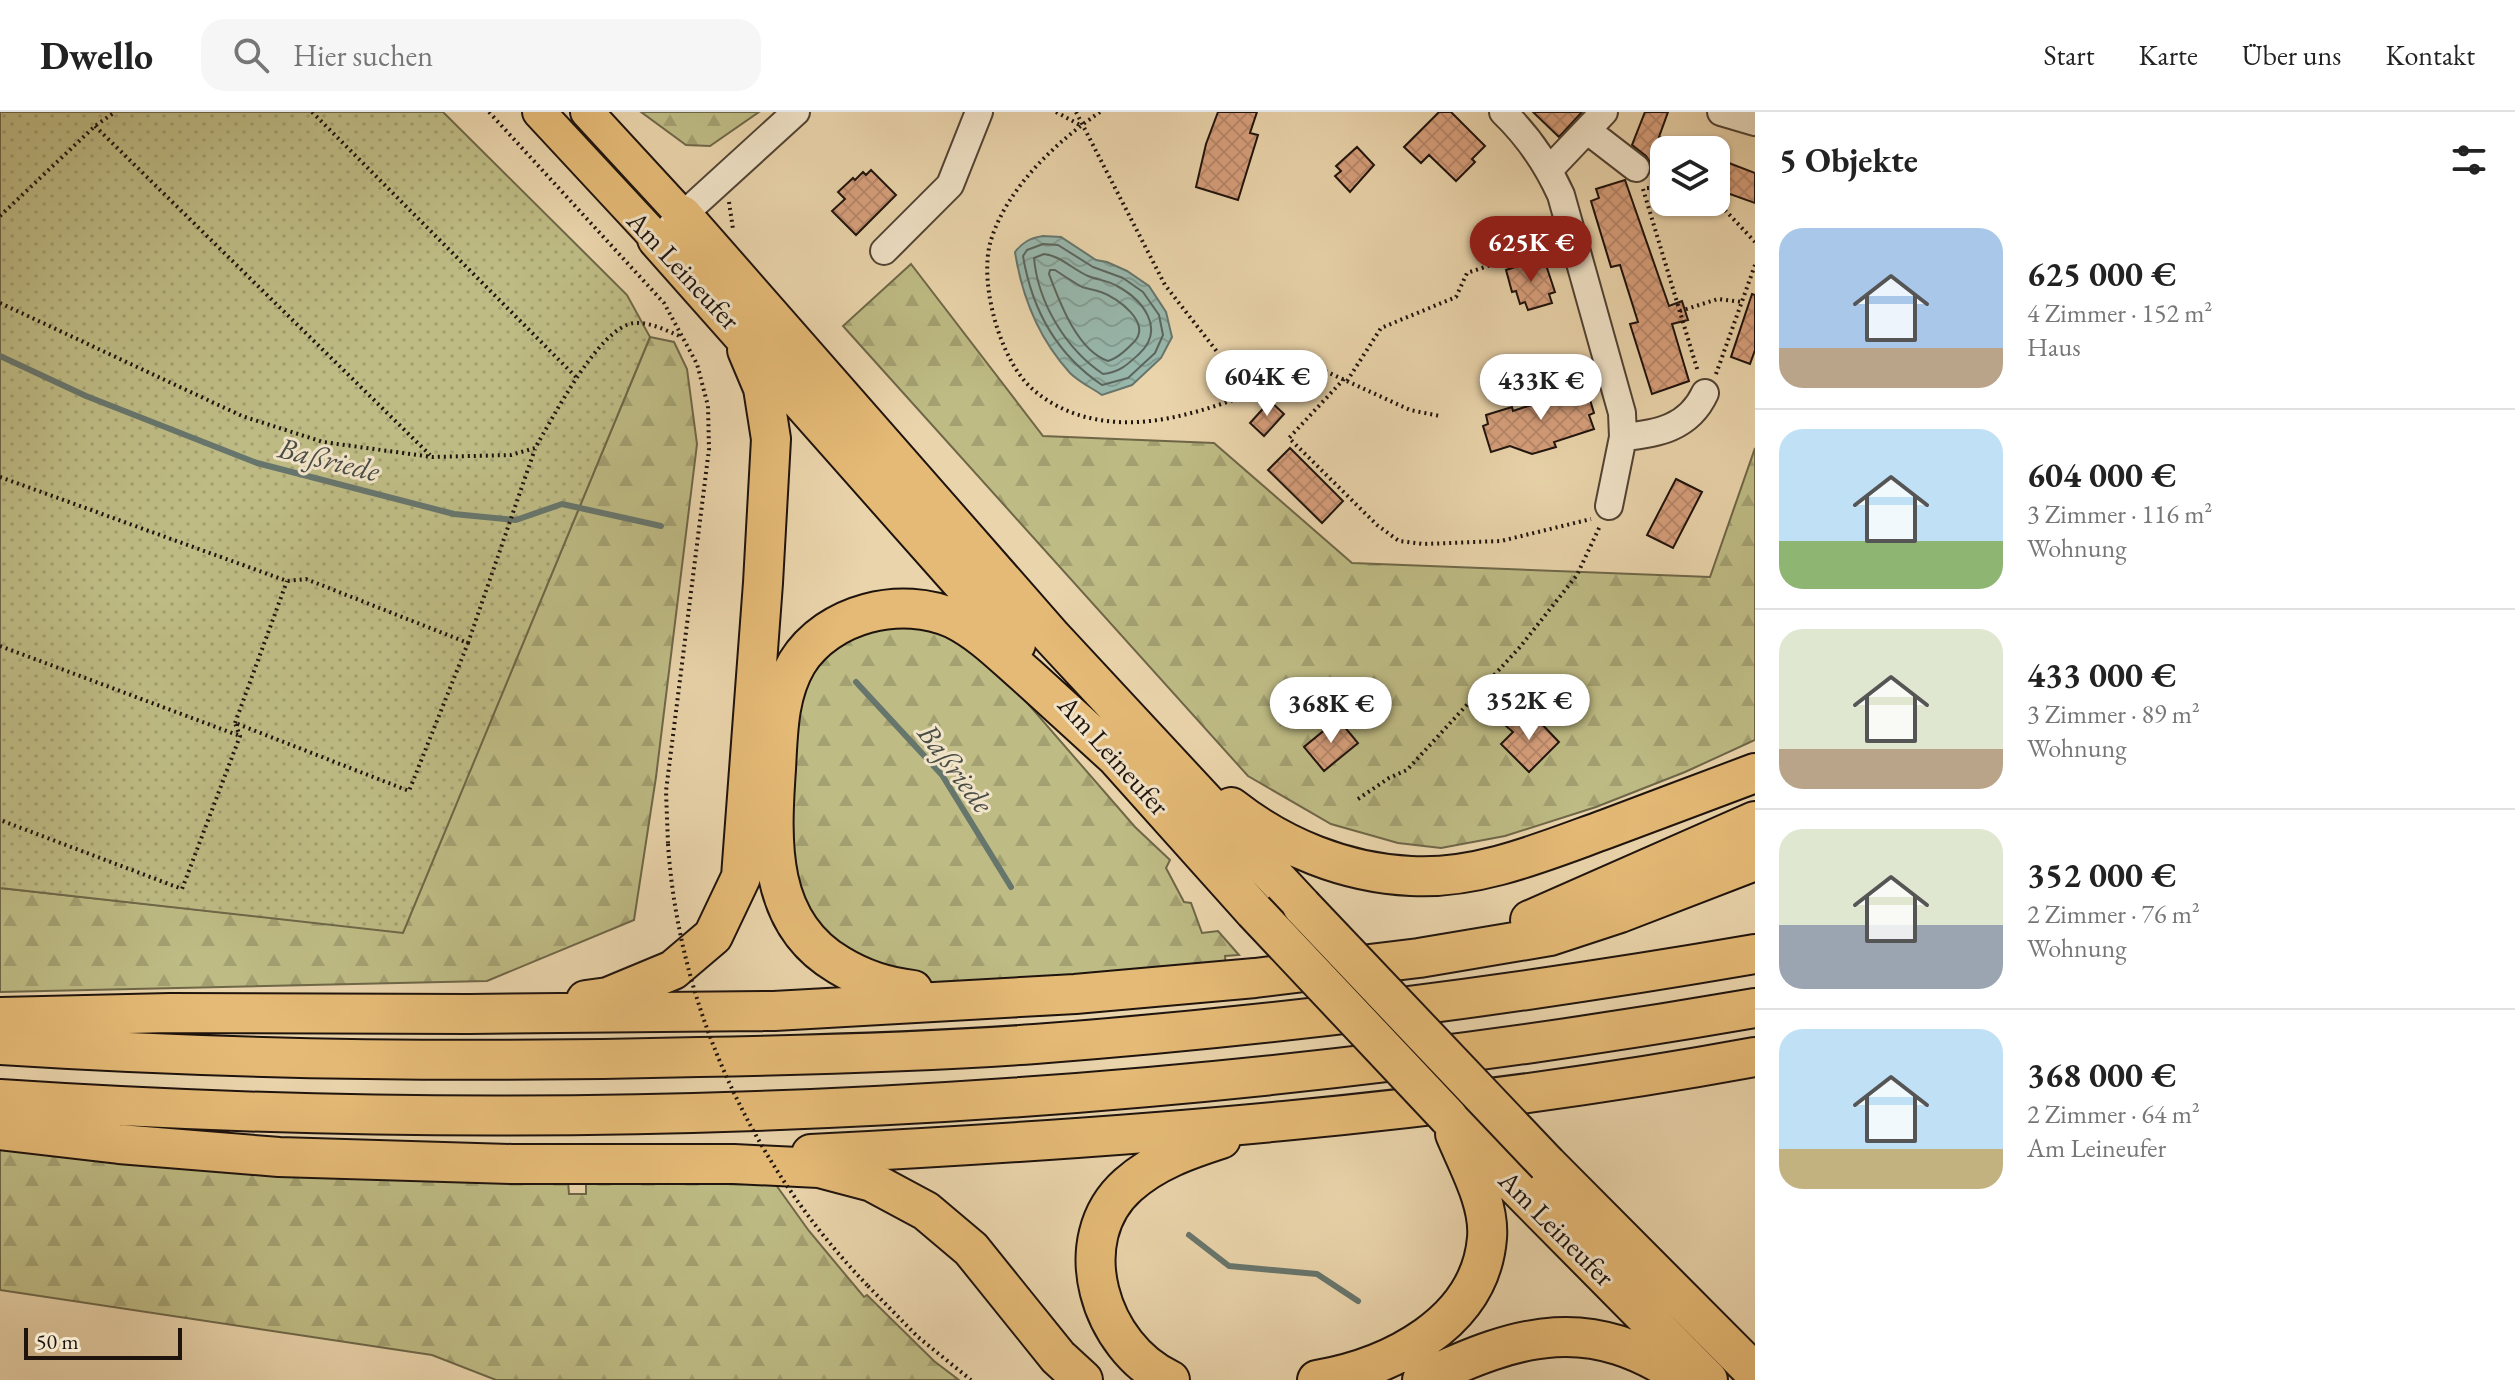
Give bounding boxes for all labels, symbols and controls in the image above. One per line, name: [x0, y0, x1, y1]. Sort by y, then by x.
search box: [201, 19, 761, 91]
text: Dwello: [40, 31, 153, 80]
icon: search: [229, 33, 273, 77]
text: Hier suchen: [293, 36, 433, 75]
text: Start: [2043, 37, 2095, 73]
text: Karte: [2139, 37, 2198, 73]
text: Über uns: [2242, 37, 2341, 73]
text: Kontakt: [2385, 37, 2475, 73]
map controls: [1650, 136, 1730, 216]
button: layers: [1650, 136, 1730, 216]
text: 5 Objekte: [1779, 138, 1918, 182]
icon: filters: [2447, 138, 2491, 182]
street label: Am Leineufer: [619, 202, 749, 338]
pin: 625K €: [1466, 216, 1596, 284]
text: 625K €: [1488, 225, 1574, 259]
text: 625 000 €: [2027, 252, 2176, 296]
icon: home: [1843, 260, 1939, 356]
text: 4 Zimmer · 152 m²: [2027, 296, 2212, 330]
text: Haus: [2027, 330, 2081, 364]
pin: 604K €: [1202, 350, 1332, 418]
pin: 433K €: [1476, 354, 1606, 422]
text: 604K €: [1224, 359, 1310, 393]
text: 433K €: [1498, 363, 1584, 397]
water label: Baßriede: [273, 427, 384, 491]
text: 604 000 €: [2027, 453, 2176, 497]
icon: home: [1843, 461, 1939, 557]
text: 3 Zimmer · 116 m²: [2027, 497, 2212, 531]
text: Wohnung: [2027, 531, 2127, 565]
text: 433 000 €: [2027, 653, 2176, 697]
icon: home: [1843, 661, 1939, 757]
pin: 352K €: [1464, 674, 1594, 742]
pin: 368K €: [1266, 677, 1396, 745]
text: 352K €: [1486, 683, 1572, 717]
text: 368K €: [1288, 686, 1374, 720]
street label: Am Leineufer: [1050, 687, 1178, 823]
text: 3 Zimmer · 89 m²: [2027, 697, 2200, 731]
water label: Baßriede: [909, 714, 1003, 822]
text: Wohnung: [2027, 731, 2127, 765]
text: 352 000 €: [2027, 853, 2176, 897]
icon: home: [1843, 861, 1939, 957]
text: 2 Zimmer · 76 m²: [2027, 897, 2200, 931]
text: Wohnung: [2027, 931, 2127, 965]
text: 368 000 €: [2027, 1053, 2176, 1097]
icon: home: [1843, 1061, 1939, 1157]
text: 2 Zimmer · 64 m²: [2027, 1097, 2200, 1131]
text: Am Leineufer: [2027, 1131, 2166, 1165]
street label: Am Leineufer: [1491, 1162, 1623, 1294]
scale bar: [24, 1324, 182, 1360]
text: 50 m: [36, 1327, 79, 1356]

